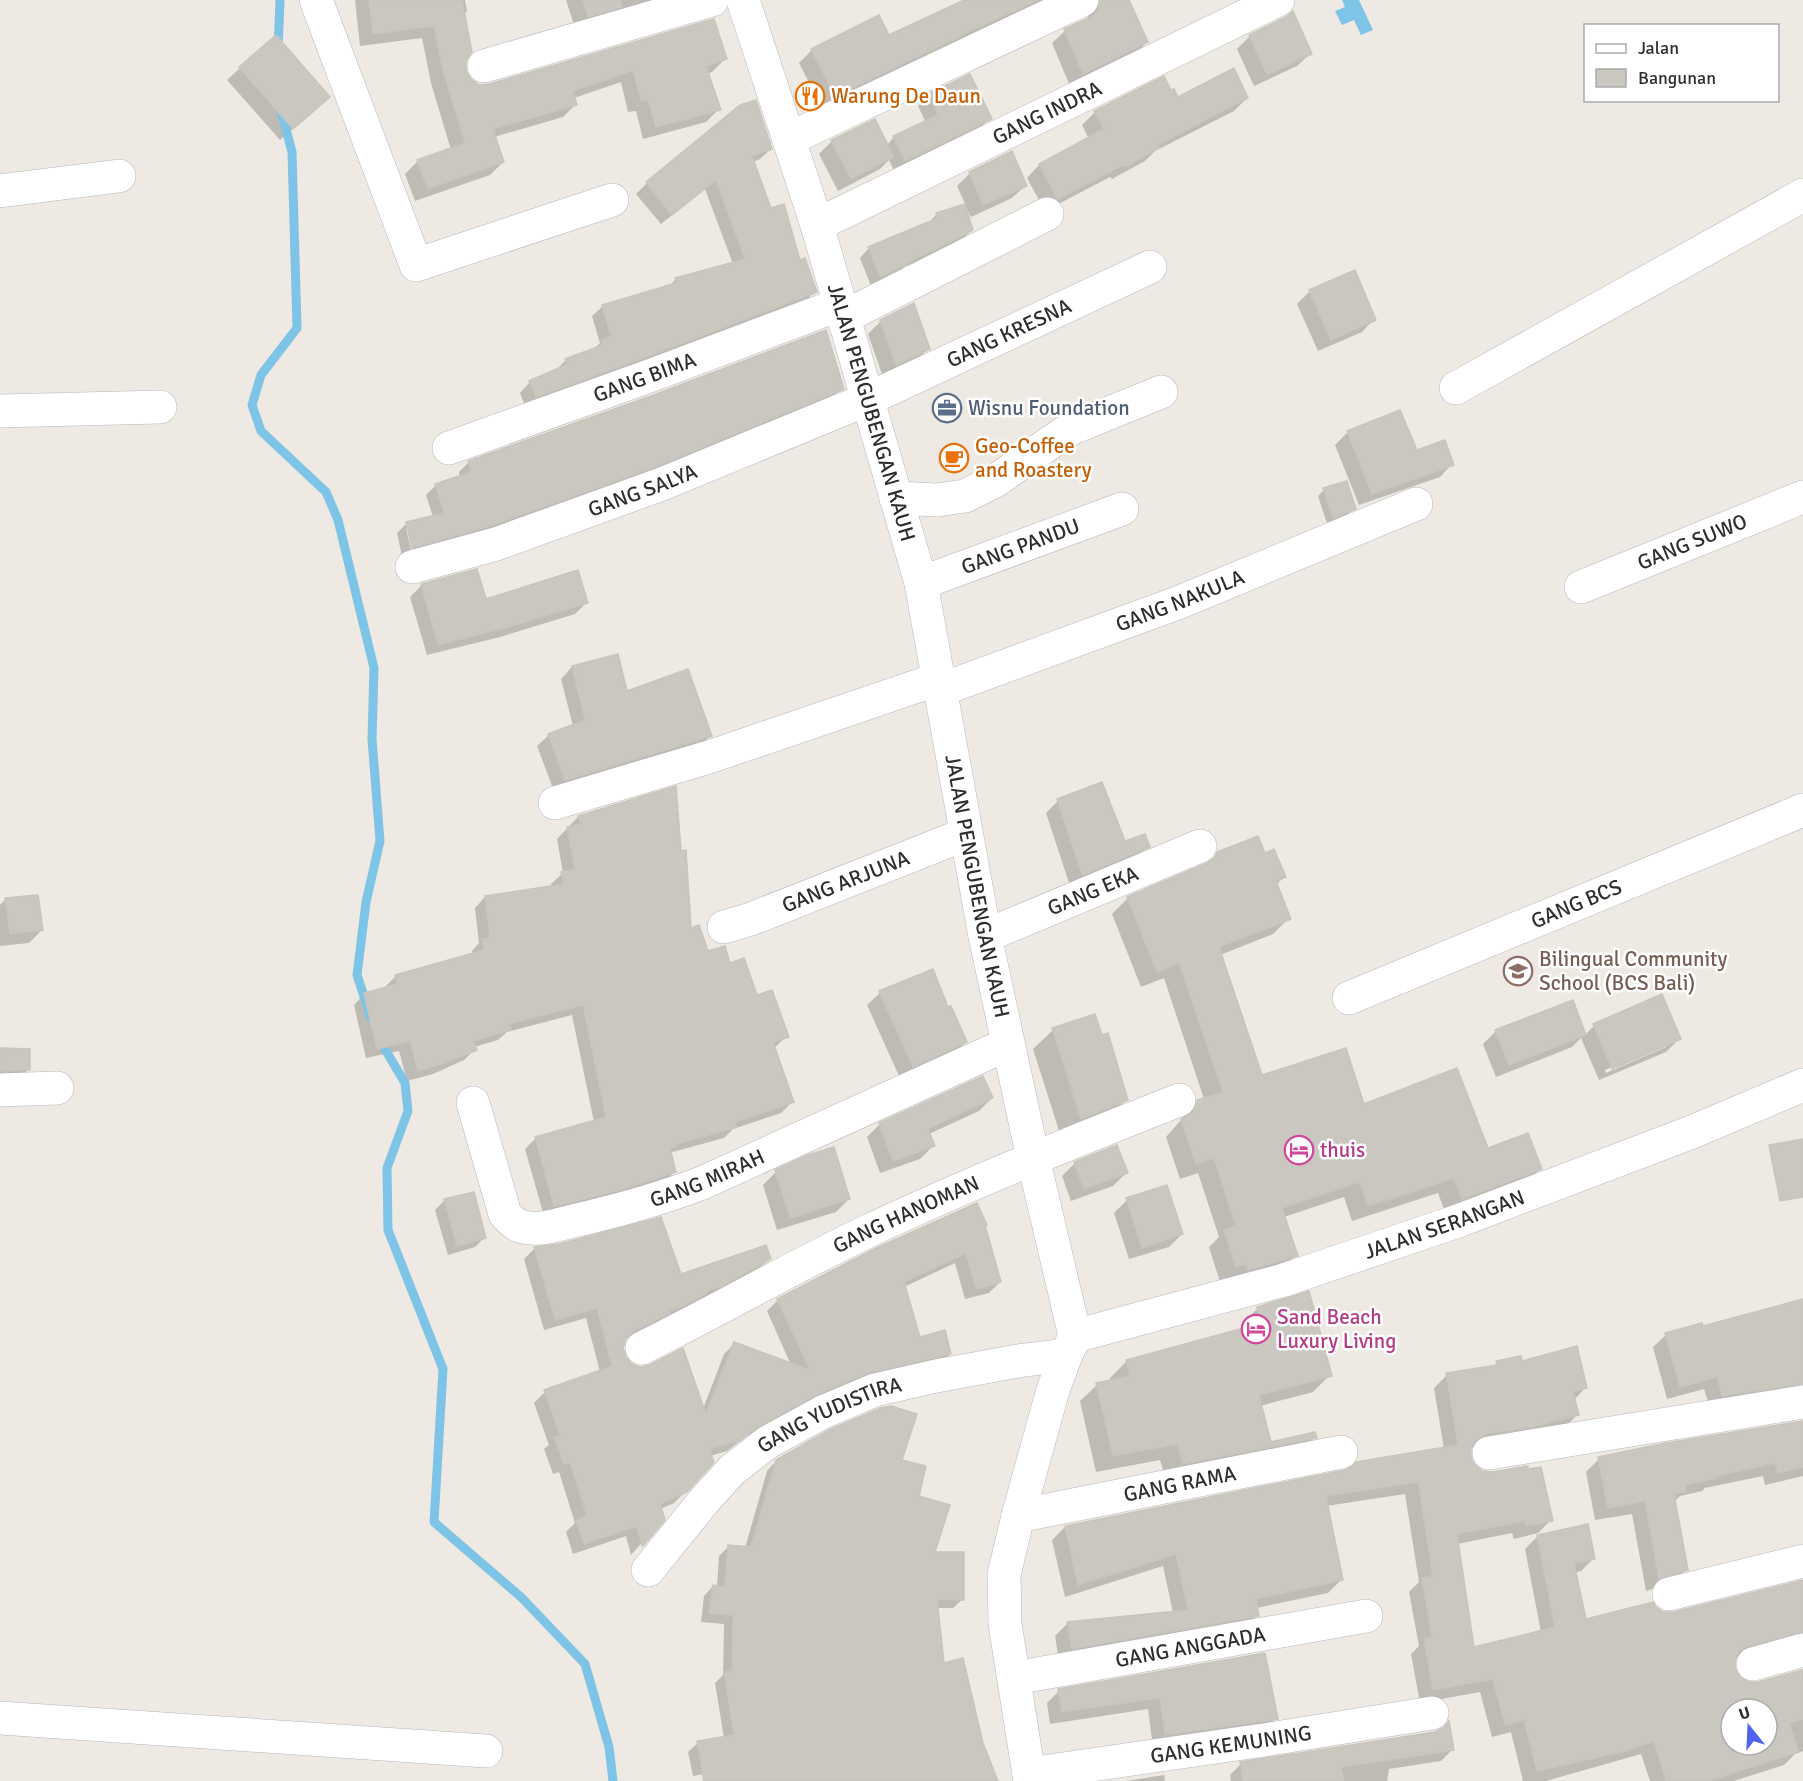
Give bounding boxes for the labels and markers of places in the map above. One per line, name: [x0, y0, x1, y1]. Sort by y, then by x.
restaurant icon: Warung De Daun: [794, 80, 826, 112]
place label: Warung De Daun: [831, 83, 981, 109]
office icon: Wisnu Foundation: [931, 392, 963, 424]
place label: Wisnu Foundation: [968, 395, 1130, 421]
place label: Geo-Coffee and Roastery: [975, 433, 1092, 483]
cafe icon: Geo-Coffee and Roastery: [938, 442, 970, 474]
place label: Bilingual Community School (BCS Bali): [1539, 946, 1727, 996]
school or university icon: Bilingual Community School (BCS Bali): [1502, 955, 1534, 987]
hotel icon: thuis: [1283, 1134, 1315, 1166]
place label: thuis: [1320, 1137, 1365, 1163]
place label: Sand Beach Luxury Living: [1277, 1304, 1396, 1354]
hotel icon: Sand Beach Luxury Living: [1240, 1313, 1272, 1345]

